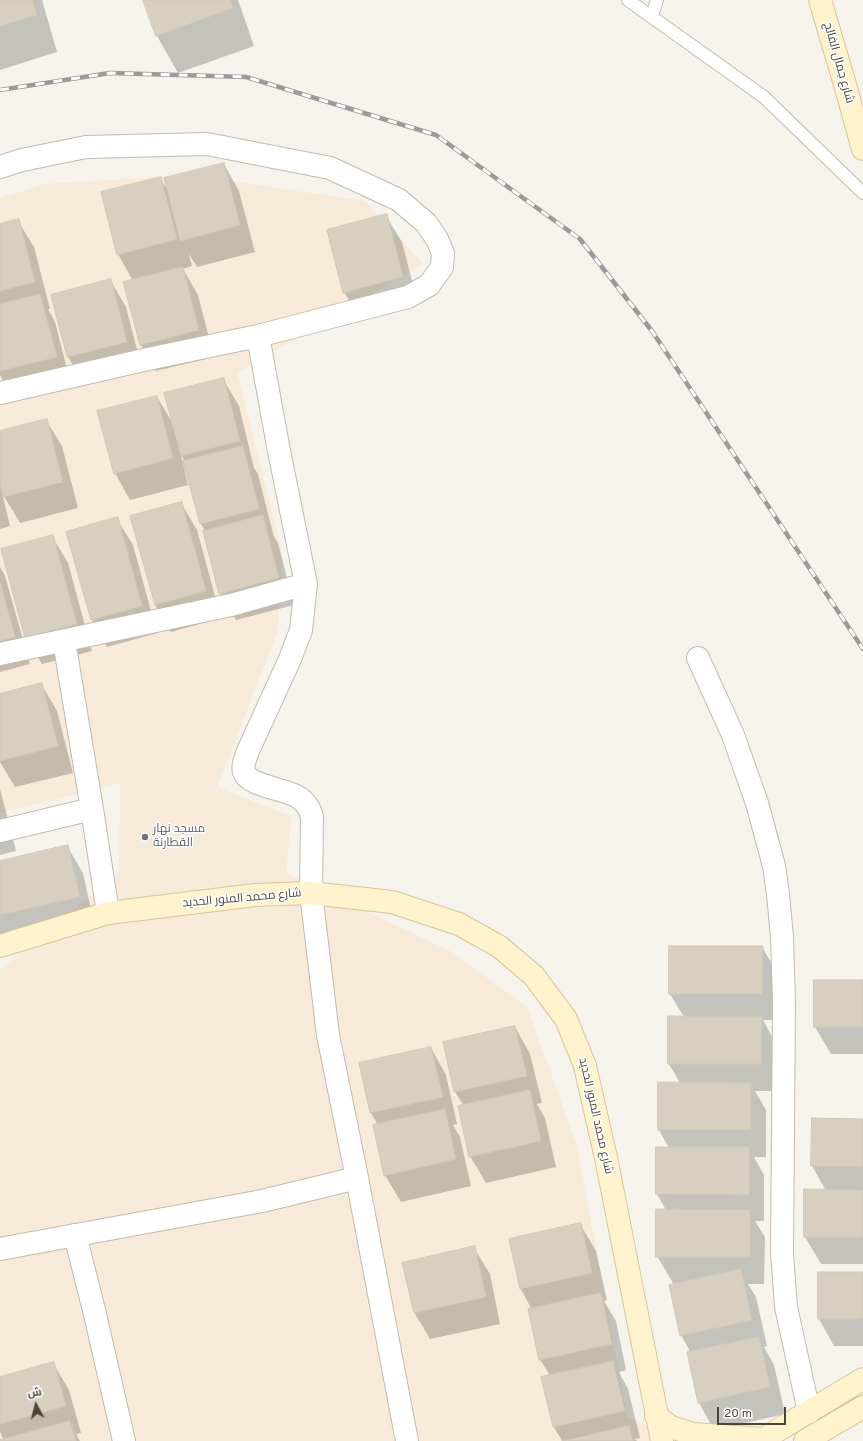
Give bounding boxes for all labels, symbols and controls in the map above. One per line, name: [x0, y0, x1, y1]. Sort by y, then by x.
street label: شارع جمال الفالح: [820, 21, 856, 105]
place label: مسجد نهار القطارنة: [153, 823, 205, 851]
marker: مسجد نهار القطارنة: [140, 832, 150, 842]
street label: شارع محمد المنور الحديد: [182, 887, 302, 911]
street label: شارع محمد المنور الحديد: [575, 1056, 615, 1176]
north arrow: [16, 1385, 56, 1425]
text: ش: [27, 1385, 42, 1401]
scale bar: [719, 1399, 788, 1425]
text: 20 m: [724, 1406, 752, 1422]

